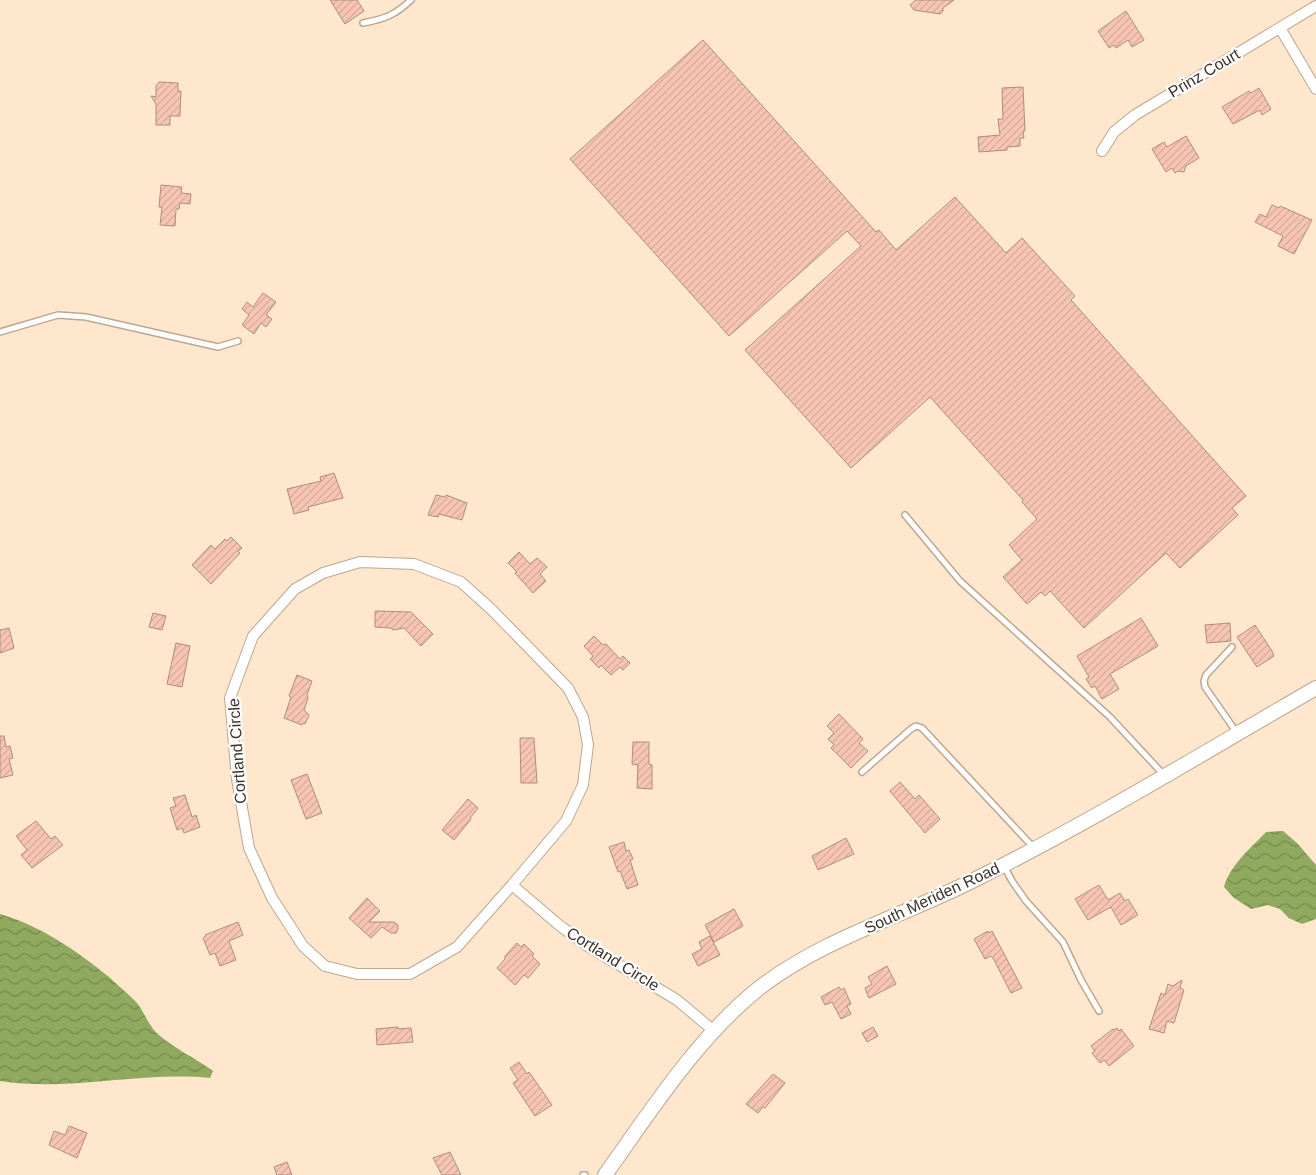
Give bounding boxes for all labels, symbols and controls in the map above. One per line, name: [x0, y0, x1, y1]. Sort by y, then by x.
street label: Prinz Court: [1165, 45, 1243, 101]
street label: Cortland Circle: [225, 698, 249, 804]
street label: South Meriden Road: [862, 859, 1002, 937]
street label: Cortland Circle: [564, 924, 662, 994]

